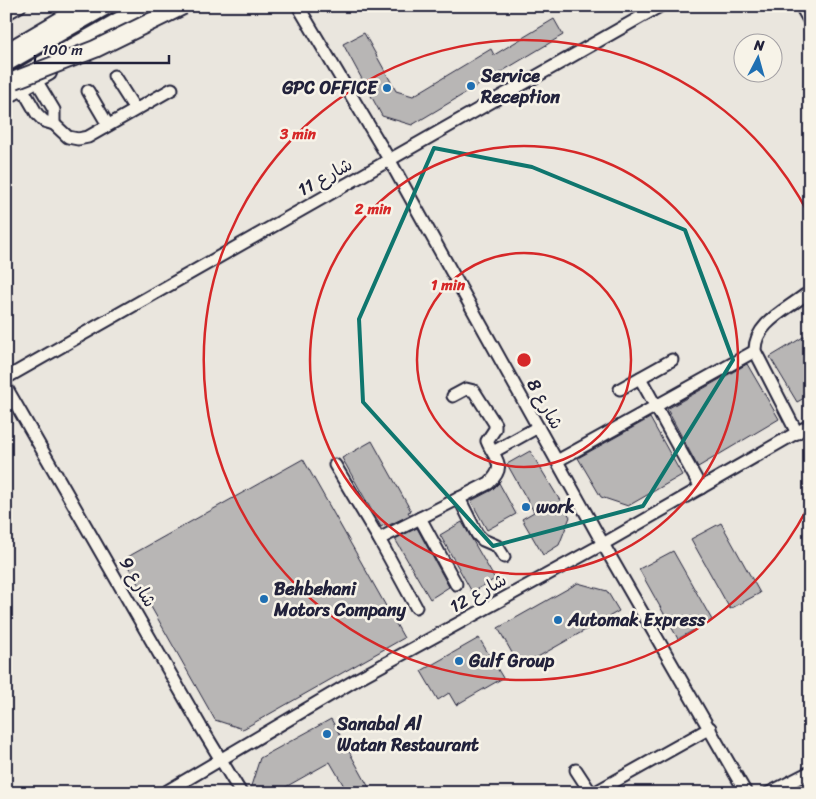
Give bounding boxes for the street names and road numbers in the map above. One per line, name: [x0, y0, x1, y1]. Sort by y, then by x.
street label: شارع 11: [291, 149, 359, 205]
street label: شارع 8: [518, 372, 572, 436]
street label: شارع 9: [110, 550, 166, 614]
street label: شارع 12: [443, 564, 513, 622]

